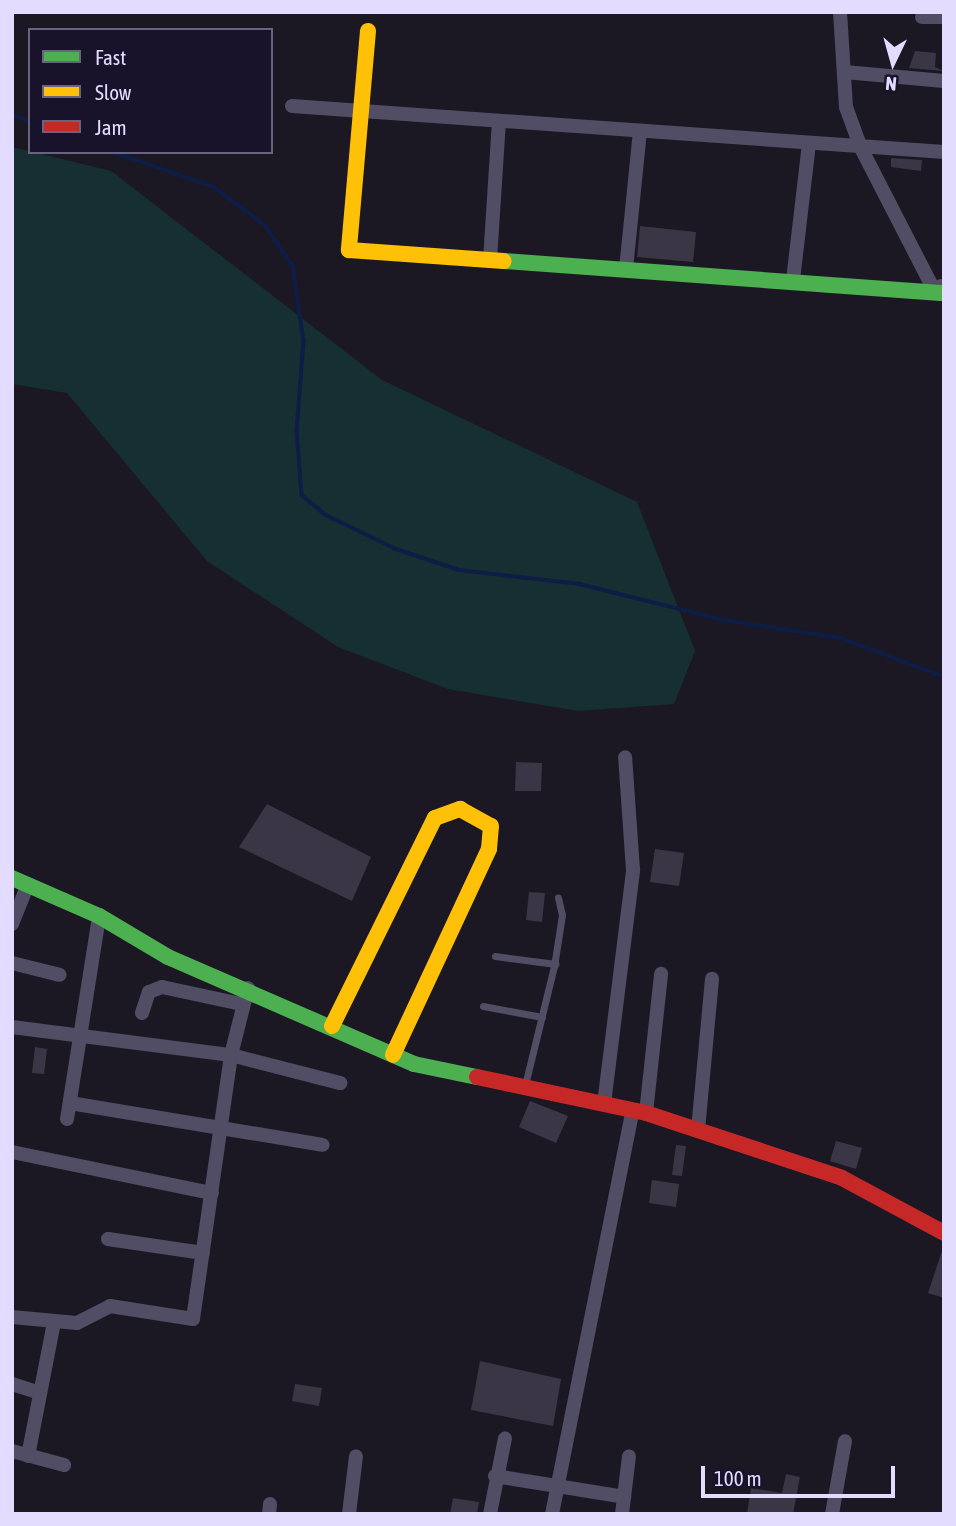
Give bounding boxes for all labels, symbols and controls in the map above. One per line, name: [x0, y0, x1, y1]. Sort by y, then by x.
legend: [28, 28, 273, 154]
north arrow: [858, 28, 928, 98]
text: Fast: [95, 45, 126, 69]
text: N: [885, 72, 898, 95]
text: Slow: [95, 80, 131, 104]
text: Jam: [95, 115, 127, 139]
scale bar: [704, 1452, 898, 1496]
text: 100 m: [714, 1466, 762, 1490]

